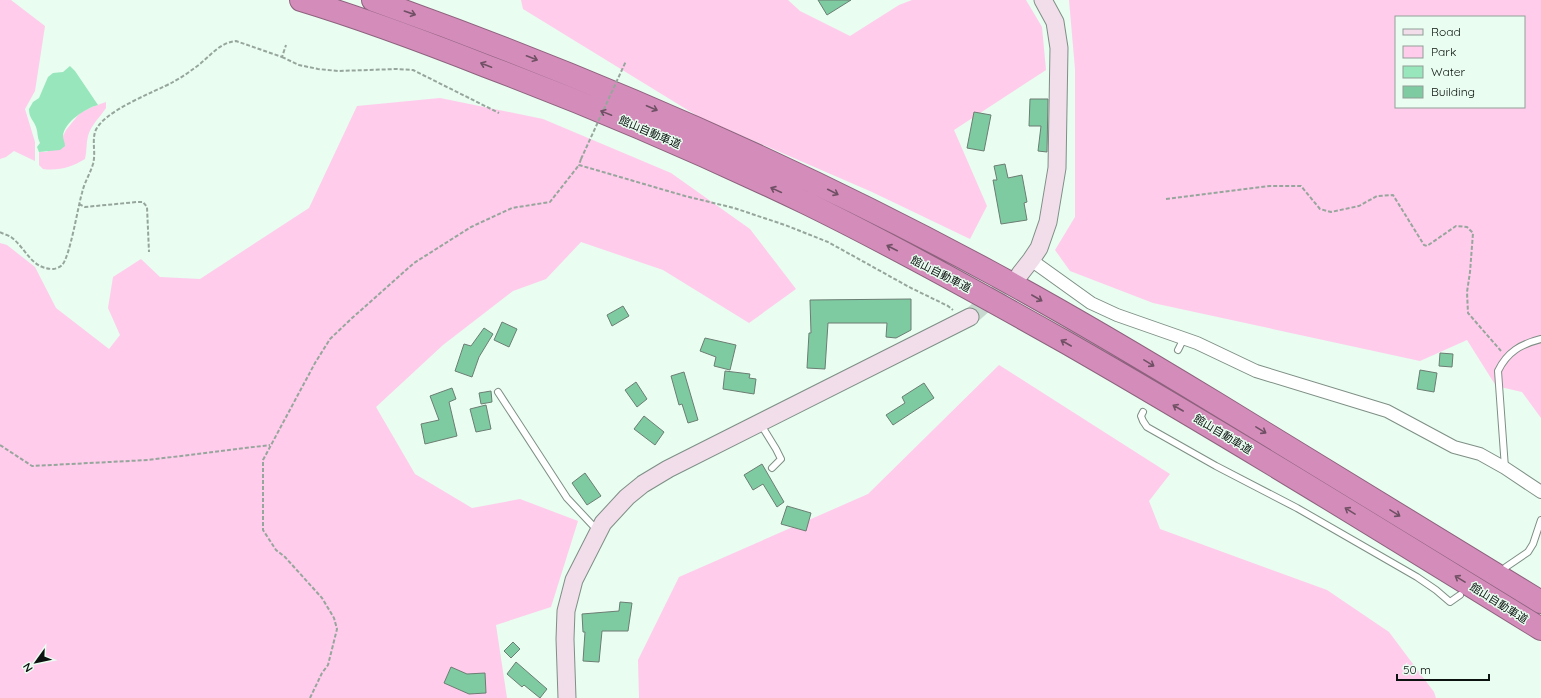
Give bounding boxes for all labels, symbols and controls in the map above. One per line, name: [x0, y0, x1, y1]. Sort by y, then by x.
one-way arrow: [403, 10, 416, 17]
legend: [1395, 16, 1525, 108]
text: Road: [1431, 24, 1461, 39]
text: Park: [1431, 44, 1456, 59]
one-way arrow: [525, 55, 537, 63]
one-way arrow: [480, 61, 492, 69]
text: Water: [1431, 64, 1466, 79]
text: Building: [1431, 84, 1475, 99]
one-way arrow: [645, 105, 657, 112]
one-way arrow: [601, 109, 613, 117]
street label: 館山自動車道: [617, 113, 683, 151]
one-way arrow: [770, 186, 782, 193]
one-way arrow: [827, 189, 839, 196]
one-way arrow: [886, 244, 898, 251]
street label: 館山自動車道: [908, 253, 974, 295]
one-way arrow: [1030, 295, 1042, 303]
one-way arrow: [1060, 338, 1072, 346]
one-way arrow: [1143, 359, 1155, 367]
one-way arrow: [1172, 403, 1184, 411]
street label: 館山自動車道: [1191, 411, 1255, 457]
one-way arrow: [1255, 426, 1266, 434]
one-way arrow: [1344, 506, 1356, 514]
one-way arrow: [1389, 509, 1401, 517]
one-way arrow: [1455, 575, 1466, 583]
street label: 館山自動車道: [1467, 580, 1531, 626]
north arrow: [16, 642, 56, 682]
scale bar: [1397, 656, 1489, 682]
text: N: [20, 660, 36, 675]
text: 50 m: [1403, 662, 1431, 677]

